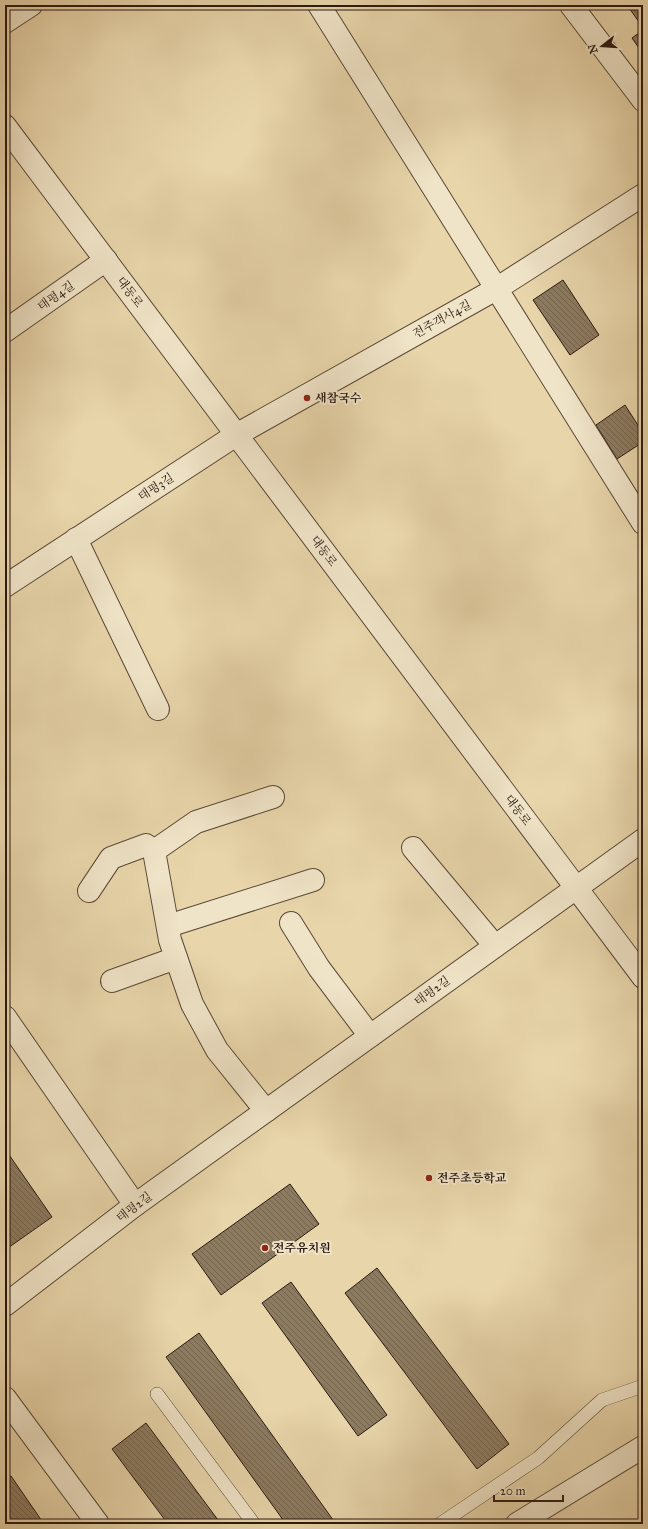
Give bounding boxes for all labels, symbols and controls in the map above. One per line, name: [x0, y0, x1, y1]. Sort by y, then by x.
north arrow: [582, 26, 622, 66]
text: N: [585, 42, 600, 55]
street label: 대동로: [114, 274, 146, 310]
street label: 태평4길: [35, 278, 77, 314]
street label: 전주객사4길: [410, 297, 474, 341]
place label: 새참국수: [315, 391, 362, 405]
marker: 새참국수: [302, 393, 312, 403]
street label: 태평3길: [136, 470, 176, 504]
street label: 대동로: [308, 533, 340, 569]
street label: 대동로: [502, 792, 534, 828]
street label: 태평2길: [411, 973, 453, 1009]
place label: 전주초등학교: [437, 1171, 507, 1185]
marker: 전주초등학교: [424, 1173, 434, 1183]
street label: 태평2길: [114, 1189, 154, 1225]
place label: 전주유치원: [273, 1241, 331, 1255]
marker: 전주유치원: [260, 1243, 270, 1253]
scale bar: [494, 1477, 563, 1503]
text: 20 m: [500, 1484, 526, 1498]

